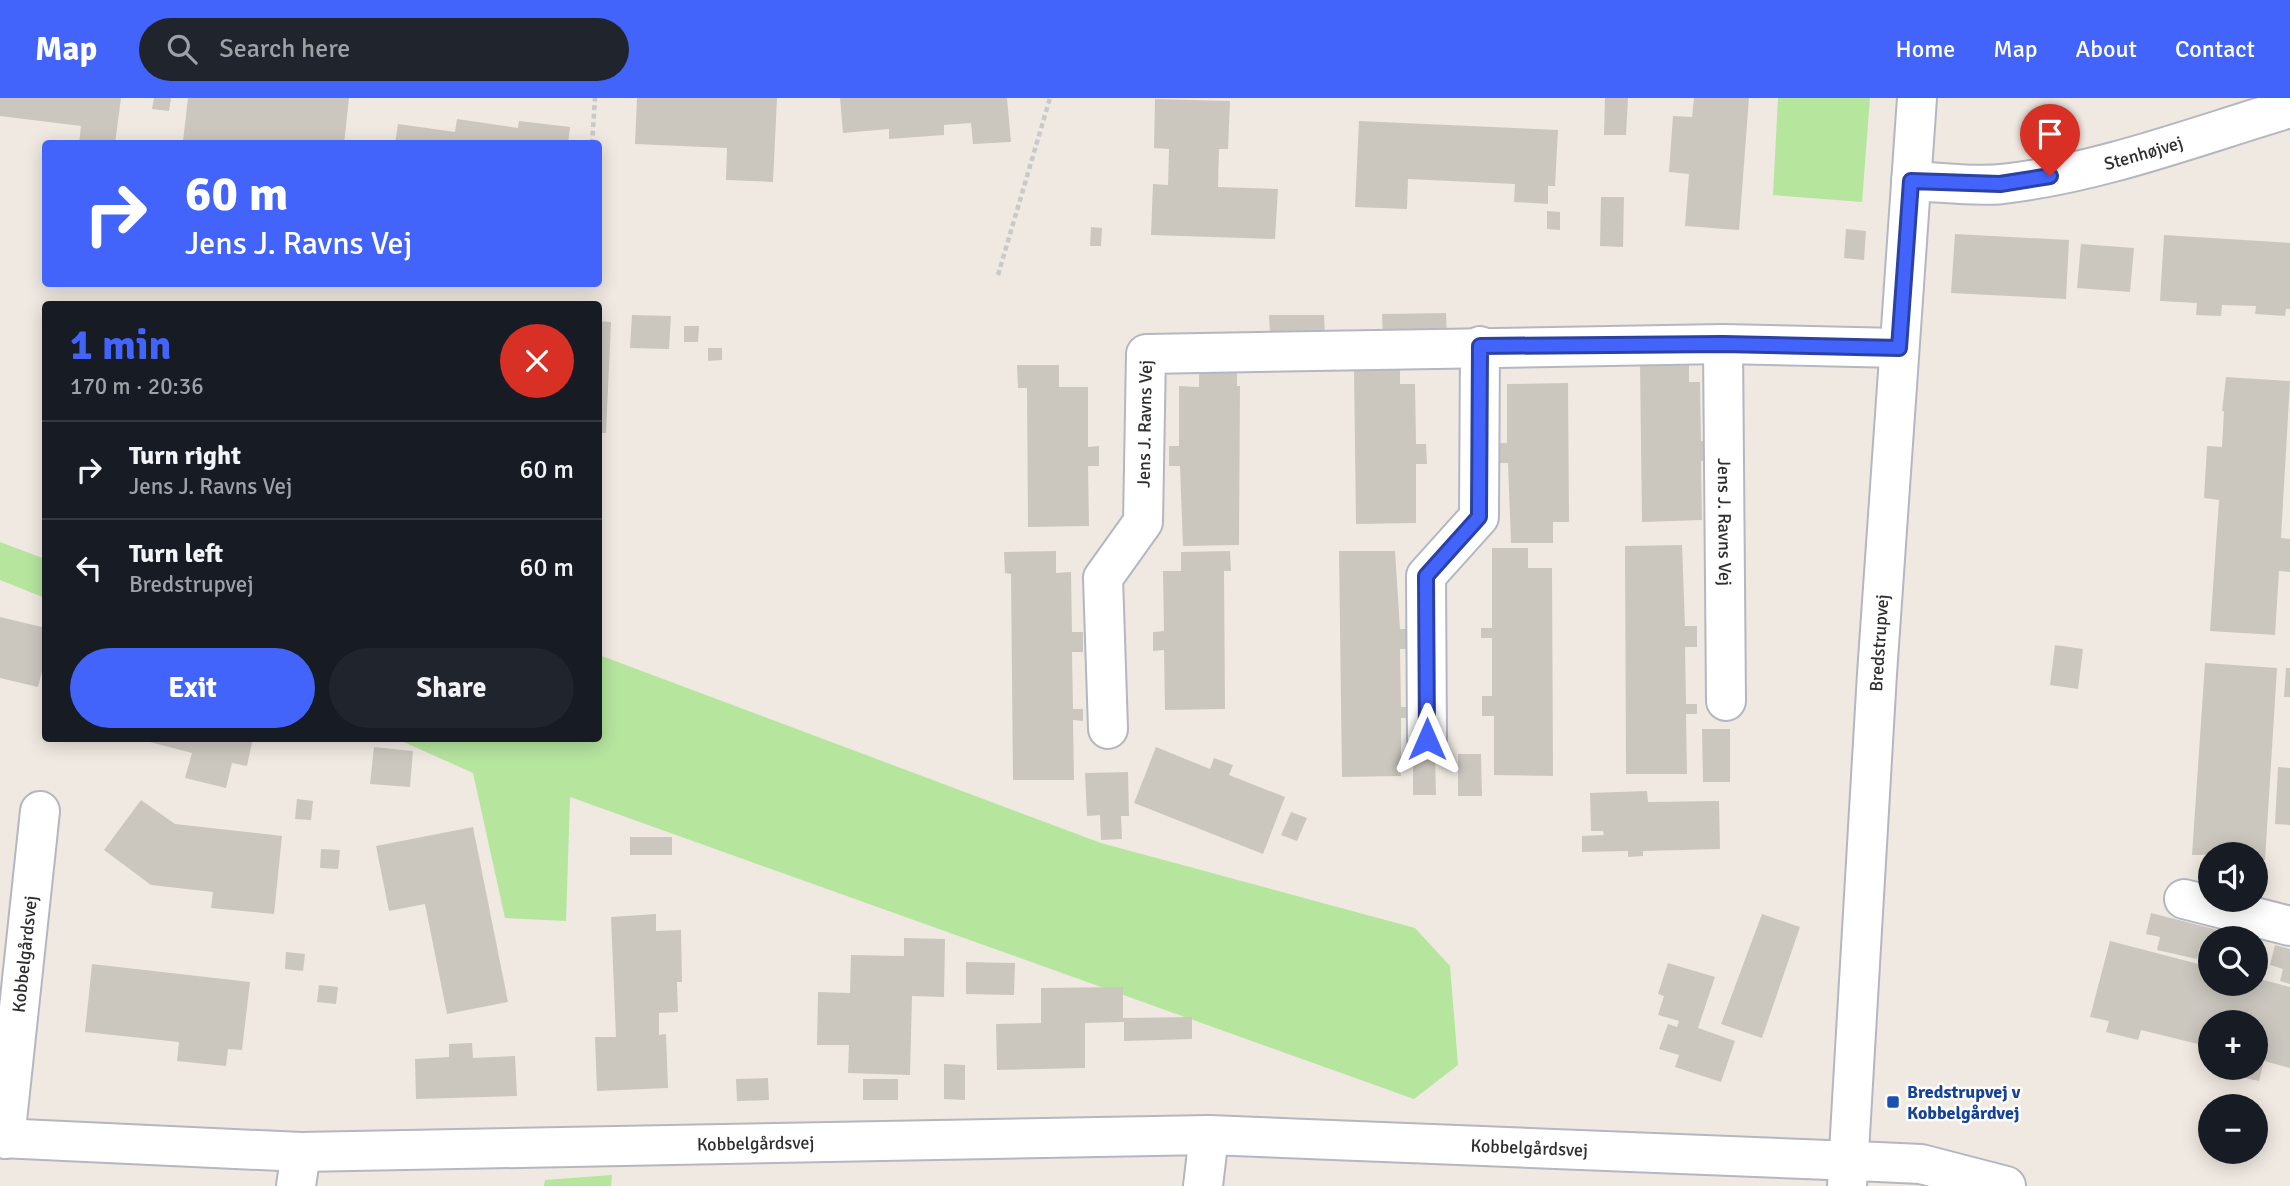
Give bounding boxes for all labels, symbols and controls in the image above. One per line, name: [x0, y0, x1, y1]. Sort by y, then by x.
search box: [139, 18, 629, 81]
text: Map: [35, 29, 97, 70]
icon: search: [163, 30, 201, 68]
text: Search here: [219, 33, 350, 65]
text: Home: [1895, 34, 1955, 64]
text: Map: [1993, 34, 2038, 64]
text: About: [2076, 34, 2137, 64]
text: Contact: [2175, 34, 2255, 64]
pin: [2020, 104, 2080, 176]
icon: arrive: [2031, 115, 2069, 153]
street label: Stenhøjvej: [2102, 131, 2186, 175]
text: 60 m: [185, 164, 288, 224]
icon: right: [70, 168, 161, 259]
text: Jens J. Ravns Vej: [185, 224, 412, 263]
text: 1 min: [70, 320, 171, 371]
button: close: [500, 324, 574, 398]
street label: Jens J. Ravns Vej: [1133, 360, 1157, 488]
text: 170 m · 20:36: [70, 372, 204, 401]
text: Turn right: [129, 440, 241, 472]
icon: right: [70, 451, 108, 489]
text: 60 m: [519, 454, 574, 486]
street label: Jens J. Ravns Vej: [1713, 458, 1736, 586]
text: Jens J. Ravns Vej: [129, 472, 292, 501]
text: Turn left: [129, 538, 223, 570]
icon: left: [70, 549, 108, 587]
text: 60 m: [519, 552, 574, 584]
text: Bredstrupvej: [129, 570, 254, 599]
street label: Bredstrupvej: [1865, 594, 1894, 692]
button: Exit: [70, 648, 315, 728]
button: Share: [329, 648, 574, 728]
position arrow: [1390, 702, 1464, 776]
map controls: [2198, 842, 2268, 1164]
button: sound: [2198, 842, 2268, 912]
street label: Kobbelgårdsvej: [8, 894, 42, 1014]
button: search: [2198, 926, 2268, 996]
button: +: [2198, 1010, 2268, 1080]
place label: Bredstrupvej v Kobbelgårdvej: [1907, 1081, 2021, 1124]
marker: Bredstrupvej v Kobbelgårdvej: [1885, 1094, 1901, 1110]
button: −: [2198, 1094, 2268, 1164]
street label: Kobbelgårdsvej: [697, 1131, 815, 1156]
street label: Kobbelgårdsvej: [1470, 1135, 1588, 1161]

